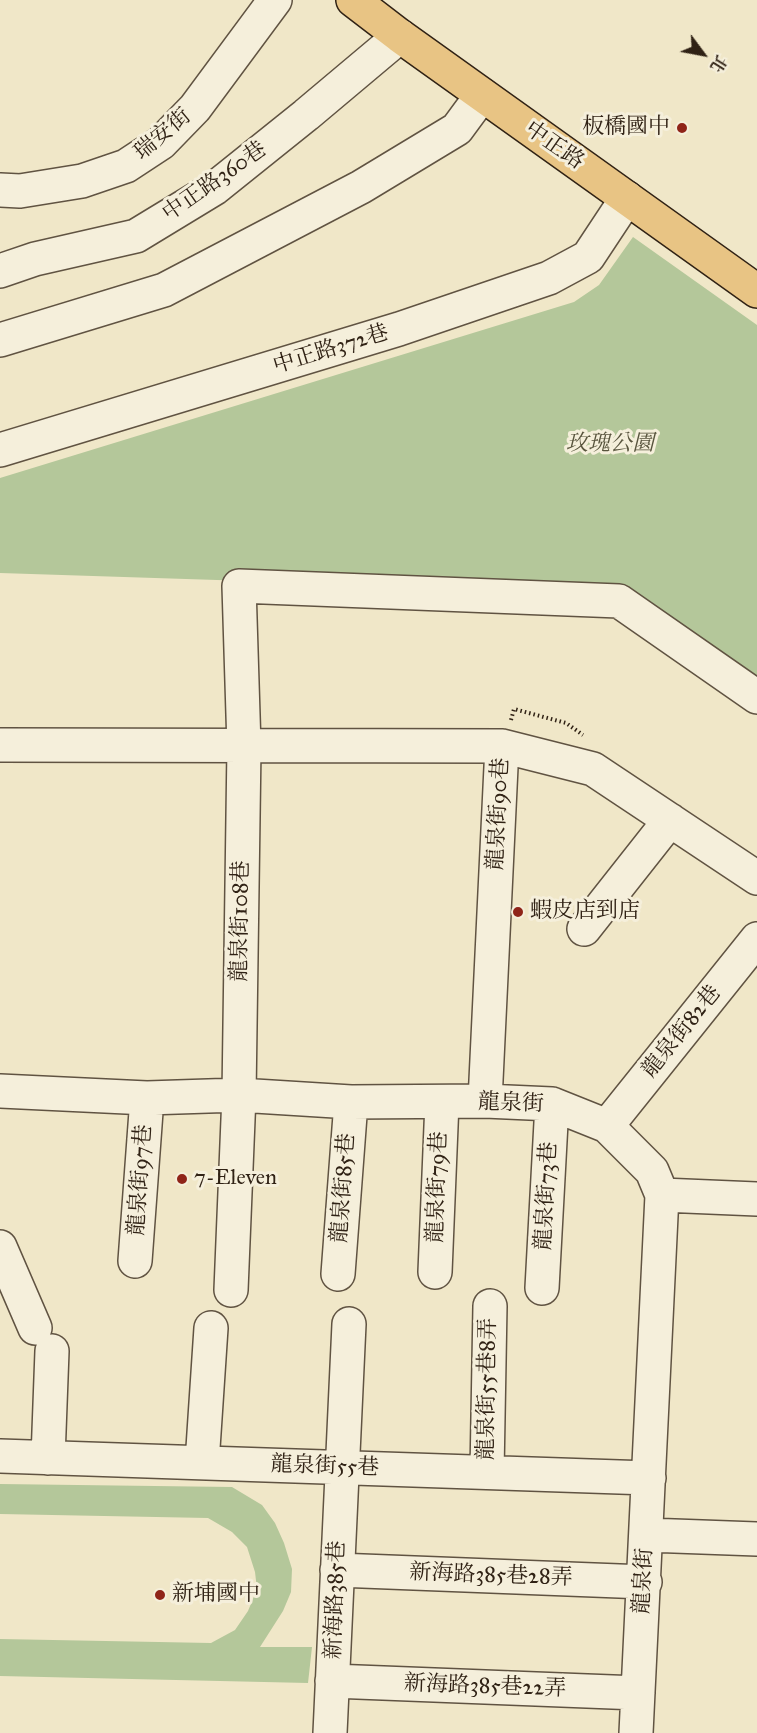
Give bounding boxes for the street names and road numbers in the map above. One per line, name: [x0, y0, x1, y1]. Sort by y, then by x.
street label: 瑞安街: [129, 104, 197, 166]
street label: 中正路: [519, 116, 589, 176]
street label: 中正路360巷: [158, 137, 272, 227]
street label: 中正路372巷: [270, 320, 392, 380]
street label: 龍泉街90巷: [483, 757, 515, 871]
street label: 龍泉街108巷: [227, 860, 255, 982]
street label: 龍泉街82巷: [637, 981, 727, 1083]
street label: 龍泉街: [478, 1090, 544, 1118]
street label: 龍泉街97巷: [124, 1123, 158, 1237]
street label: 龍泉街79巷: [423, 1131, 453, 1243]
street label: 龍泉街85巷: [327, 1132, 361, 1244]
street label: 龍泉街73巷: [531, 1141, 563, 1251]
street label: 龍泉街55巷8弄: [474, 1318, 502, 1460]
street label: 龍泉街55巷: [270, 1452, 380, 1482]
street label: 新海路385巷: [321, 1540, 351, 1660]
street label: 龍泉街: [629, 1547, 659, 1615]
street label: 新海路385巷28弄: [409, 1560, 573, 1592]
street label: 新海路385巷22弄: [403, 1671, 567, 1703]

